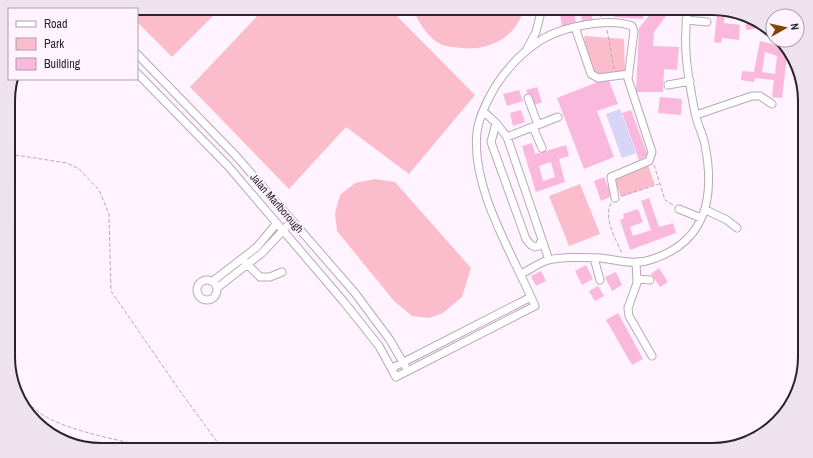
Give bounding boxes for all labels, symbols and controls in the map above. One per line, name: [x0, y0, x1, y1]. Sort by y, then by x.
legend: [8, 8, 138, 80]
north arrow: [765, 8, 805, 48]
text: Road: [44, 16, 68, 32]
text: N: [788, 22, 802, 31]
text: Park: [44, 36, 64, 52]
text: Building: [44, 56, 81, 72]
street label: Jalan Marlborough: [247, 170, 307, 236]

